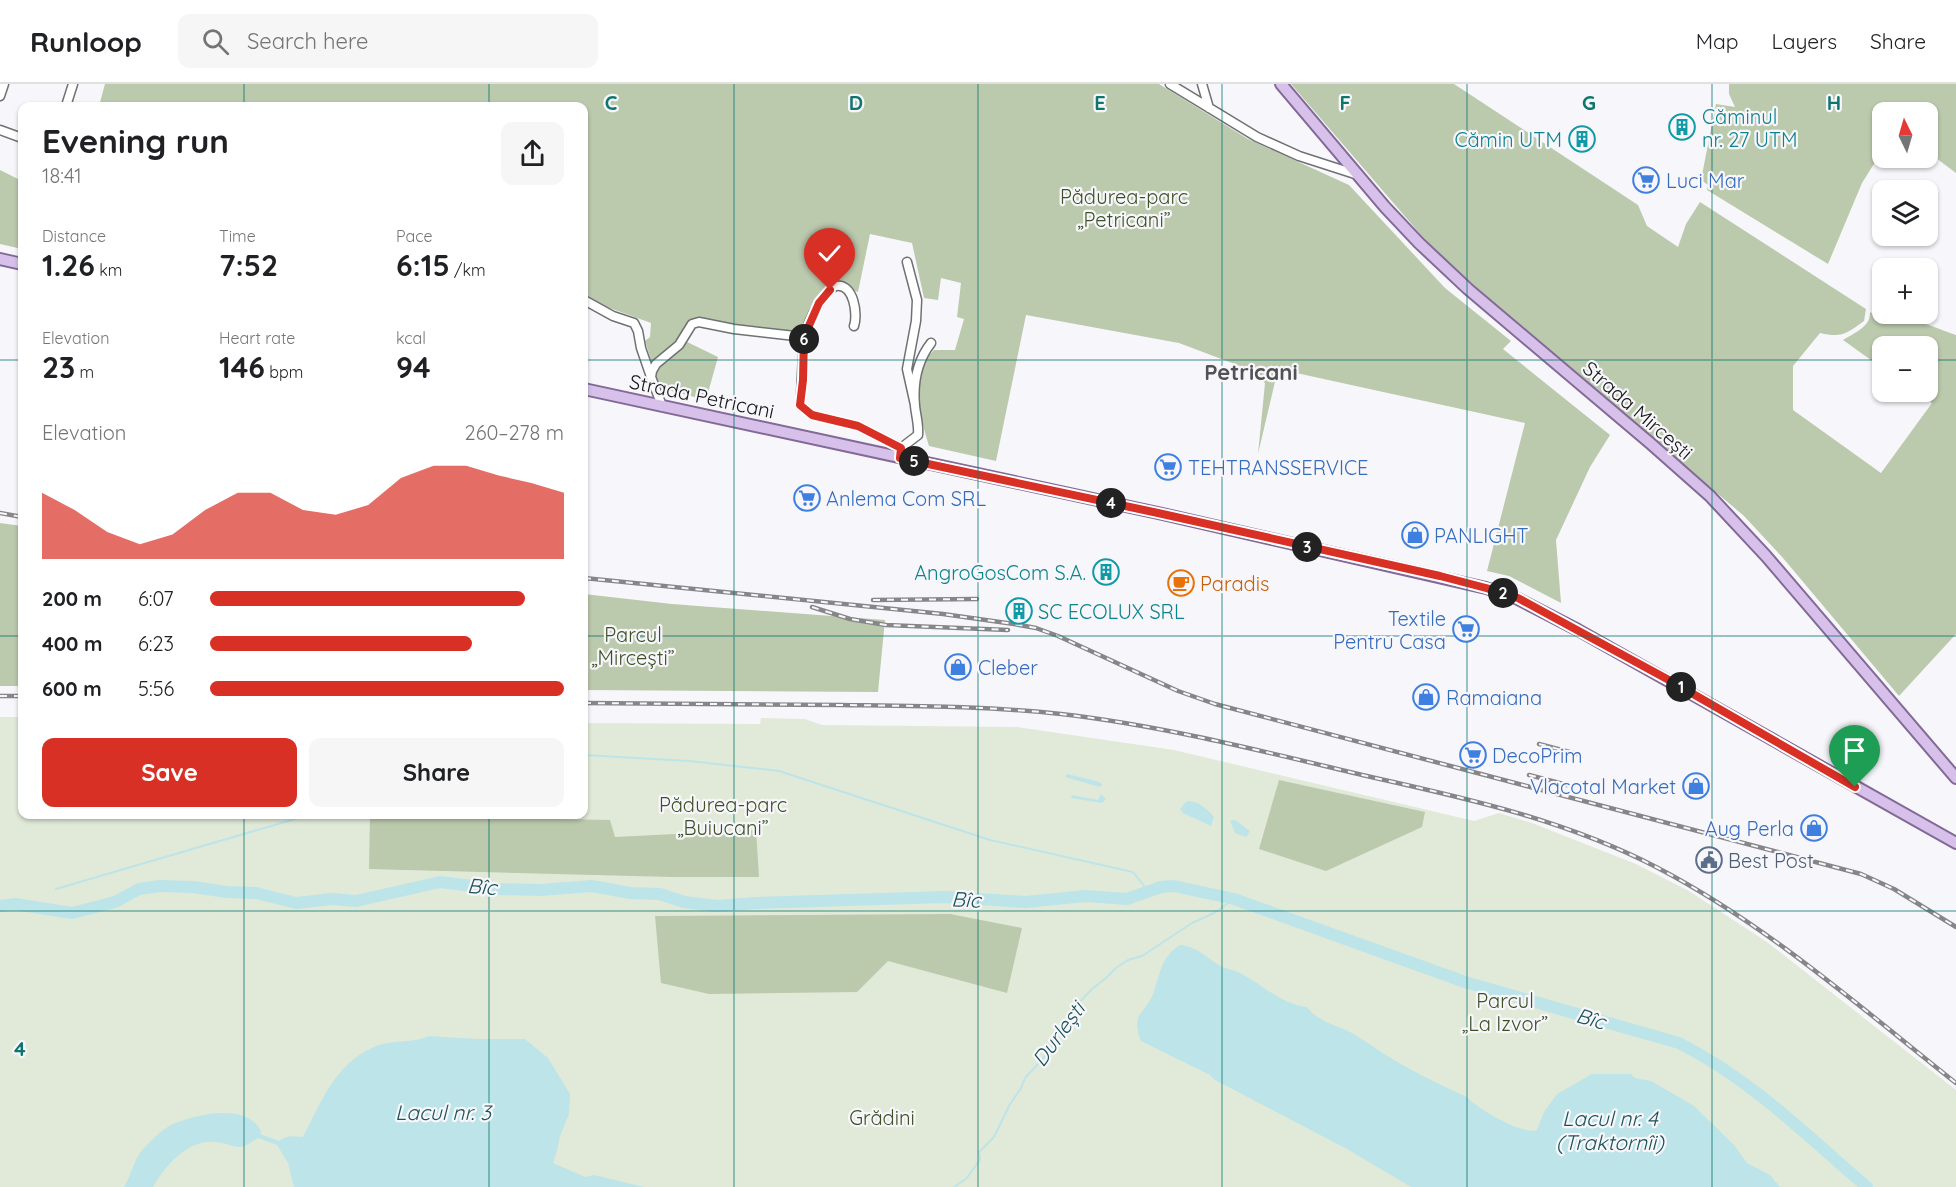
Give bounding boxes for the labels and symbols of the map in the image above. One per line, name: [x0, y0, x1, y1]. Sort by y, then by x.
text: C: [605, 90, 618, 115]
text: D: [849, 90, 863, 115]
text: E: [1094, 90, 1106, 115]
text: F: [1339, 90, 1351, 115]
text: G: [1582, 90, 1596, 115]
text: H: [1827, 90, 1841, 115]
north arrow: [1872, 102, 1938, 168]
place label: Căminul nr. 27 UTM: [1702, 104, 1798, 152]
building icon: Căminul nr. 27 UTM: [1667, 112, 1697, 142]
building icon: Cămin UTM: [1567, 124, 1597, 154]
place label: Cămin UTM: [1454, 127, 1562, 152]
supermarket icon: Luci Mar: [1631, 165, 1661, 195]
place label: Luci Mar: [1666, 168, 1745, 193]
park label: Pădurea-parc „Petricani”: [1060, 184, 1188, 232]
pin: [804, 228, 855, 290]
pin: 6: [789, 324, 819, 354]
street label: Strada Mircești: [1578, 355, 1698, 465]
district label: Petricani: [1204, 358, 1298, 386]
street label: Strada Petricani: [627, 368, 777, 424]
pin: 5: [899, 446, 929, 476]
supermarket icon: TEHTRANSSERVICE: [1153, 452, 1183, 482]
place label: TEHTRANSSERVICE: [1188, 455, 1368, 480]
supermarket icon: Anlema Com SRL: [792, 483, 822, 513]
place label: Anlema Com SRL: [826, 486, 986, 511]
pin: 4: [1096, 488, 1126, 518]
shop icon: PANLIGHT: [1400, 520, 1430, 550]
place label: PANLIGHT: [1434, 523, 1529, 548]
pin: 3: [1292, 532, 1322, 562]
building icon: AngroGosCom S.A.: [1091, 557, 1121, 587]
place label: AngroGosCom S.A.: [914, 560, 1086, 585]
cafe icon: Paradis: [1166, 568, 1196, 598]
place label: Paradis: [1200, 571, 1269, 596]
pin: 2: [1488, 578, 1518, 608]
building icon: SC ECOLUX SRL: [1004, 596, 1034, 626]
place label: SC ECOLUX SRL: [1038, 599, 1185, 624]
place label: Textile Pentru Casa: [1333, 606, 1446, 654]
supermarket icon: Textile Pentru Casa: [1451, 614, 1481, 644]
park label: Parcul „Mircești”: [591, 622, 675, 670]
shop icon: Cleber: [943, 652, 973, 682]
place label: Cleber: [978, 655, 1038, 680]
pin: 1: [1666, 672, 1696, 702]
shop icon: Ramaiana: [1411, 682, 1441, 712]
place label: Ramaiana: [1446, 685, 1542, 710]
pin: [1829, 725, 1880, 787]
supermarket icon: DecoPrim: [1458, 740, 1488, 770]
place label: DecoPrim: [1492, 743, 1582, 768]
shop icon: Vlacotal Market: [1681, 771, 1711, 801]
place label: Vlacotal Market: [1530, 774, 1676, 799]
park label: Pădurea-parc „Buiucani”: [659, 792, 787, 840]
shop icon: Aug Perla: [1799, 813, 1829, 843]
place label: Aug Perla: [1705, 816, 1794, 841]
public building icon: Best Post: [1694, 845, 1724, 875]
place label: Best Post: [1728, 848, 1814, 873]
water label: Bîc: [466, 872, 500, 900]
water label: Bîc: [951, 885, 983, 913]
park label: Parcul „La Izvor”: [1462, 988, 1548, 1036]
water label: Durlești: [1026, 995, 1091, 1071]
water label: Bîc: [1573, 1002, 1611, 1035]
text: 4: [14, 1036, 26, 1061]
water label: Lacul nr. 3: [395, 1099, 493, 1125]
park label: Grădini: [849, 1105, 915, 1130]
water label: Lacul nr. 4 (Traktornîi): [1556, 1105, 1665, 1155]

